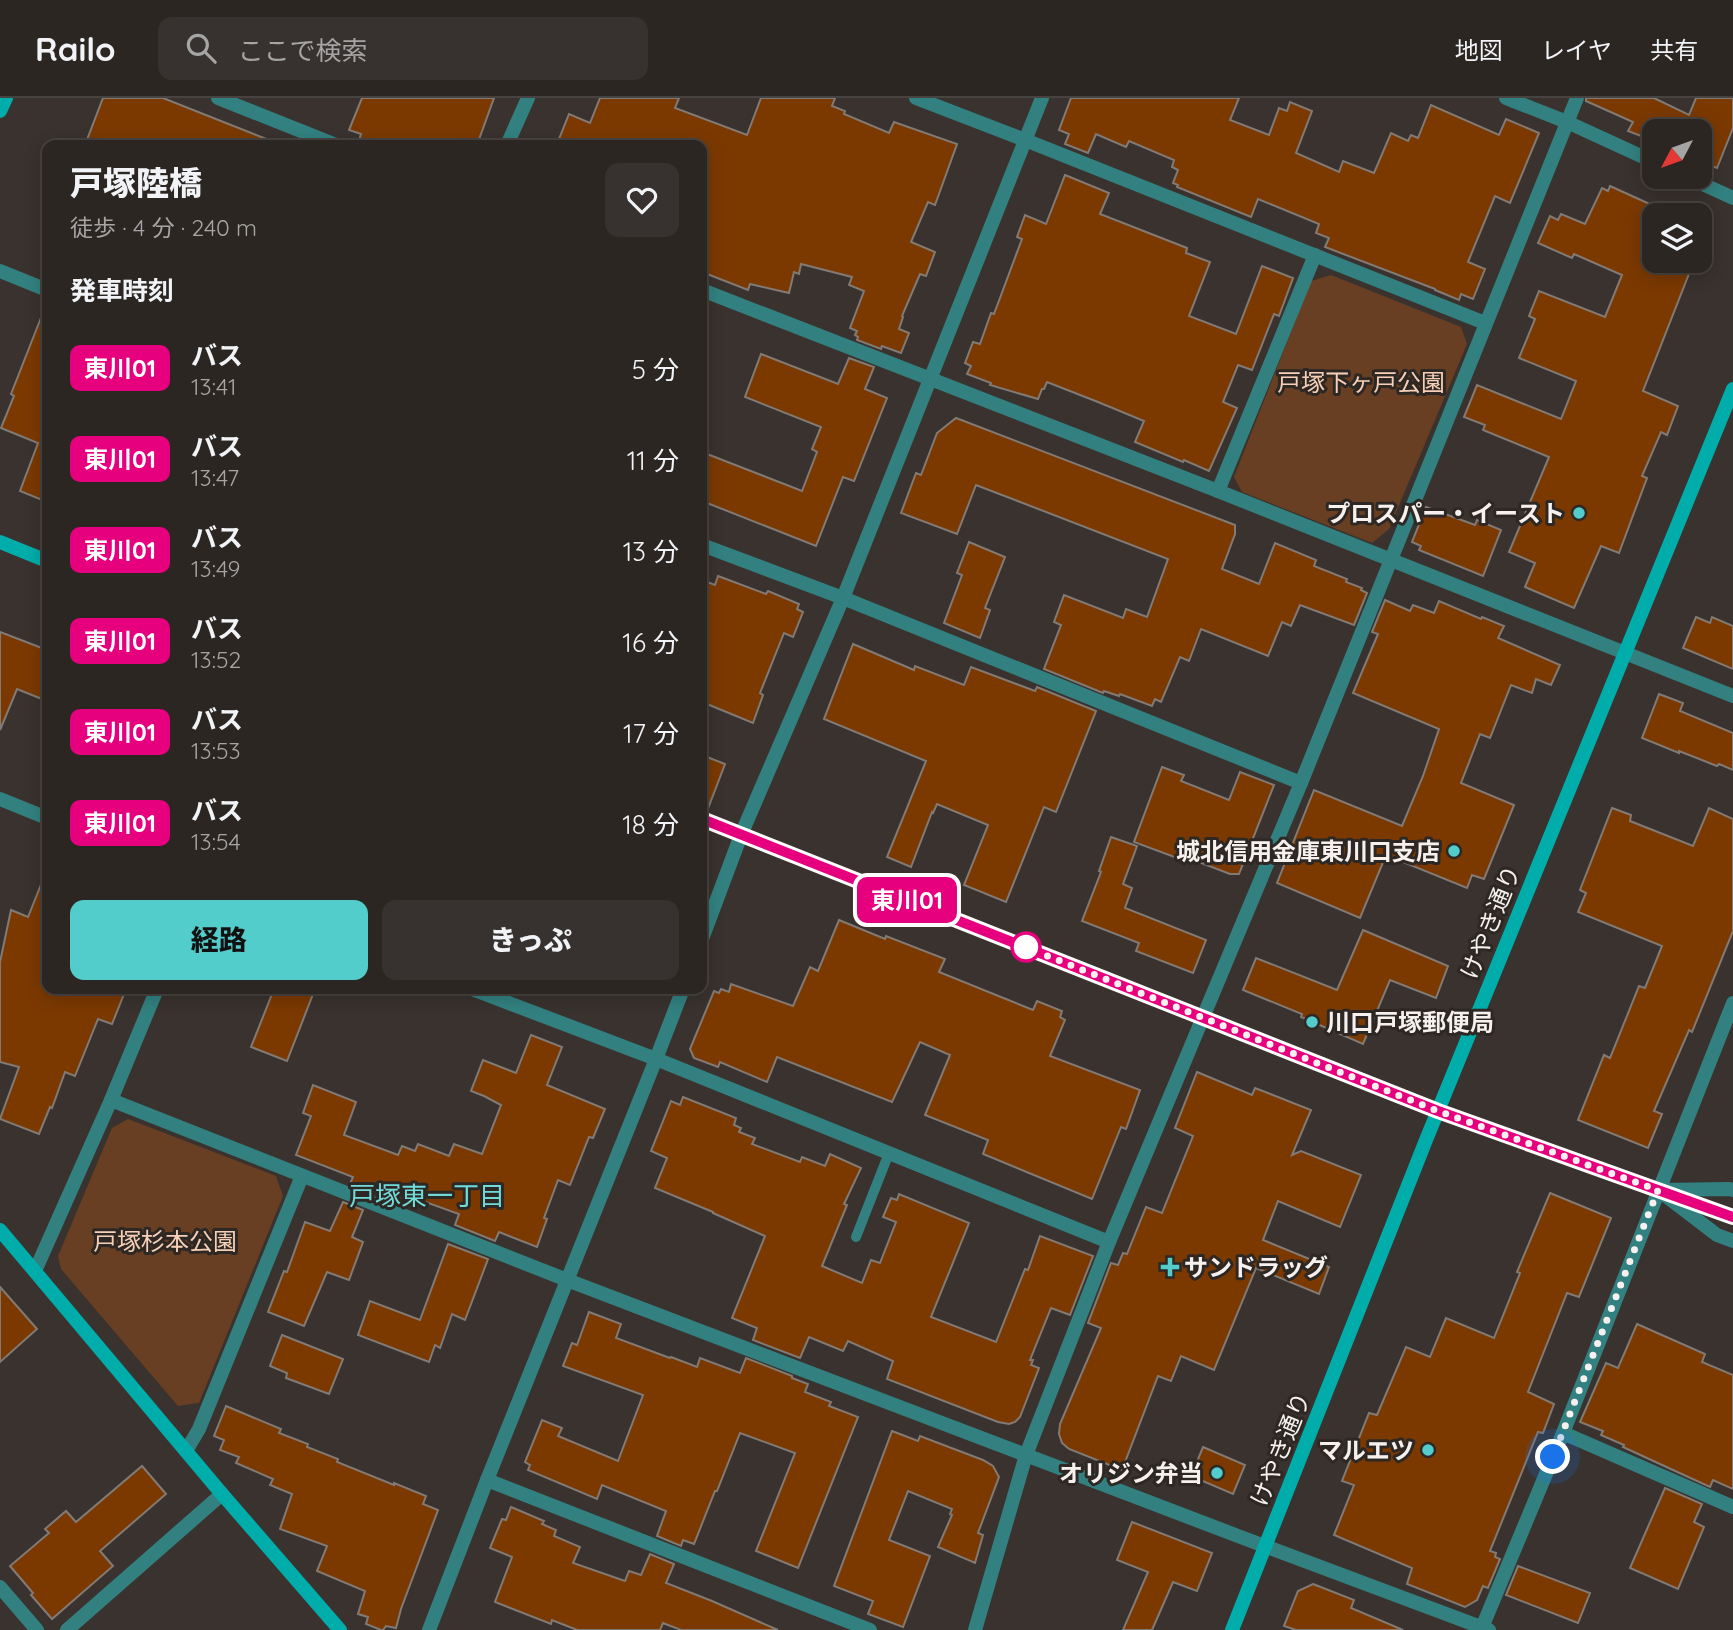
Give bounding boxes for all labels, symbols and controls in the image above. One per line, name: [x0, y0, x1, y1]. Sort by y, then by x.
search box: [158, 17, 648, 80]
text: Railo: [35, 28, 116, 69]
icon: search: [182, 29, 220, 67]
text: ここで検索: [238, 34, 368, 67]
text: 地図: [1455, 35, 1503, 65]
text: レイヤ: [1541, 35, 1612, 65]
text: 共有: [1650, 35, 1698, 65]
north arrow: [1642, 119, 1712, 189]
map controls: [1642, 119, 1712, 273]
text: 戸塚陸橋: [70, 162, 202, 203]
button: heart: [605, 163, 679, 237]
button: layers: [1642, 203, 1712, 273]
text: 徒歩 · 4 分 · 240 m: [70, 213, 257, 242]
text: 発車時刻: [70, 274, 174, 307]
text: バス: [191, 339, 243, 372]
text: 東川01: [84, 353, 156, 383]
text: 5 分: [632, 353, 679, 386]
park label: 戸塚下ヶ戸公園: [1277, 367, 1445, 397]
text: 13:41: [191, 372, 236, 401]
text: バス: [191, 430, 243, 463]
text: 東川01: [84, 444, 156, 474]
text: 11 分: [627, 444, 679, 477]
text: 13:47: [191, 463, 239, 492]
place label: プロスパー・イースト: [1326, 498, 1565, 528]
marker: プロスパー・イースト: [1571, 505, 1587, 521]
text: バス: [191, 521, 243, 554]
text: 東川01: [84, 535, 156, 565]
text: 13 分: [623, 535, 679, 568]
text: 13:49: [191, 554, 240, 583]
text: バス: [191, 612, 243, 645]
text: 東川01: [84, 626, 156, 656]
text: 16 分: [622, 626, 679, 659]
text: 13:52: [191, 645, 241, 674]
text: バス: [191, 703, 243, 736]
text: 東川01: [84, 717, 156, 747]
text: 17 分: [623, 717, 679, 750]
text: 13:53: [191, 736, 241, 765]
text: バス: [191, 794, 243, 827]
text: 東川01: [84, 808, 156, 838]
text: 18 分: [622, 808, 679, 841]
text: 13:54: [191, 827, 241, 856]
place label: 城北信用金庫東川口支店: [1176, 836, 1440, 866]
marker: 城北信用金庫東川口支店: [1446, 843, 1462, 859]
street label: けやき通り: [1454, 861, 1526, 983]
line badge: 東川01: [858, 877, 956, 923]
text: 東川01: [871, 885, 943, 915]
button: 経路: [70, 900, 368, 980]
button: きっぷ: [382, 900, 679, 980]
unlabelled marker: [1011, 932, 1041, 962]
place label: 川口戸塚郵便局: [1326, 1007, 1494, 1037]
marker: 川口戸塚郵便局: [1304, 1014, 1320, 1030]
district label: 戸塚東一丁目: [349, 1179, 505, 1212]
park label: 戸塚杉本公園: [93, 1226, 237, 1256]
place label: サンドラッグ: [1184, 1252, 1328, 1282]
marker: サンドラッグ: [1162, 1259, 1178, 1275]
street label: けやき通り: [1244, 1388, 1316, 1510]
place label: マルエツ: [1318, 1435, 1414, 1465]
your location: [1535, 1439, 1570, 1474]
marker: マルエツ: [1420, 1442, 1436, 1458]
place label: オリジン弁当: [1059, 1458, 1203, 1488]
marker: オリジン弁当: [1209, 1465, 1225, 1481]

